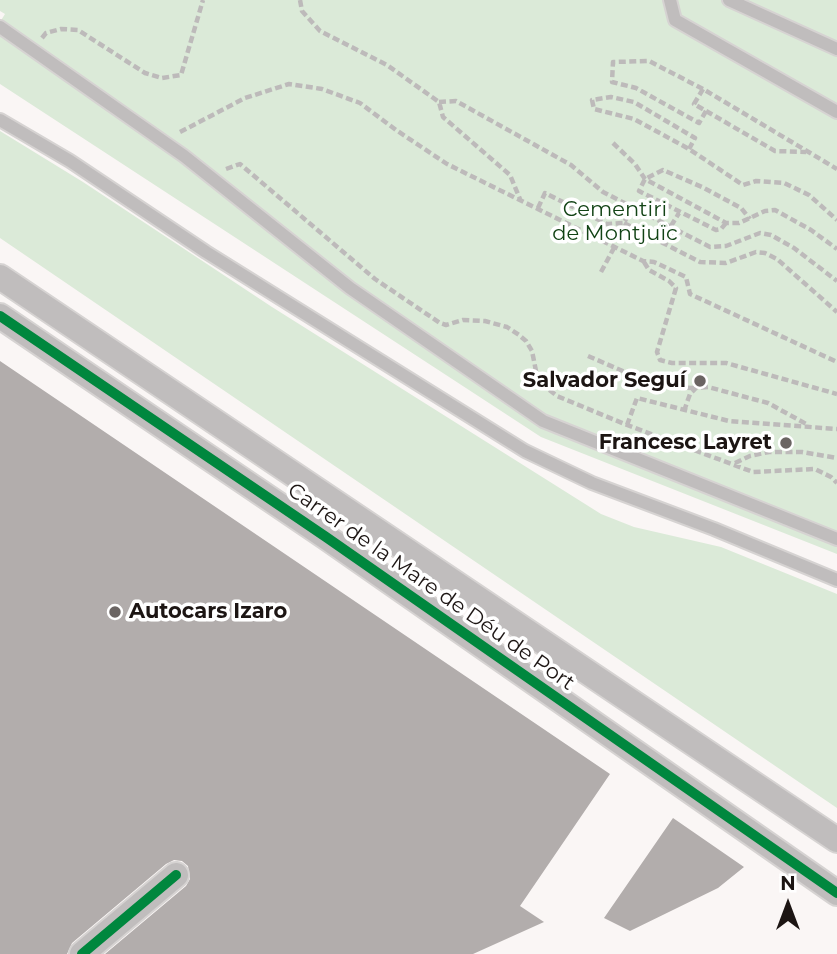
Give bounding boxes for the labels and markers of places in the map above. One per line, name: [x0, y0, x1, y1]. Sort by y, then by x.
place label: Salvador Seguí: [523, 368, 686, 394]
marker: Salvador Seguí: [692, 373, 708, 389]
place label: Francesc Layret: [599, 430, 772, 456]
marker: Francesc Layret: [778, 435, 794, 451]
place label: Autocars Izaro: [129, 599, 287, 625]
marker: Autocars Izaro: [107, 604, 123, 620]

